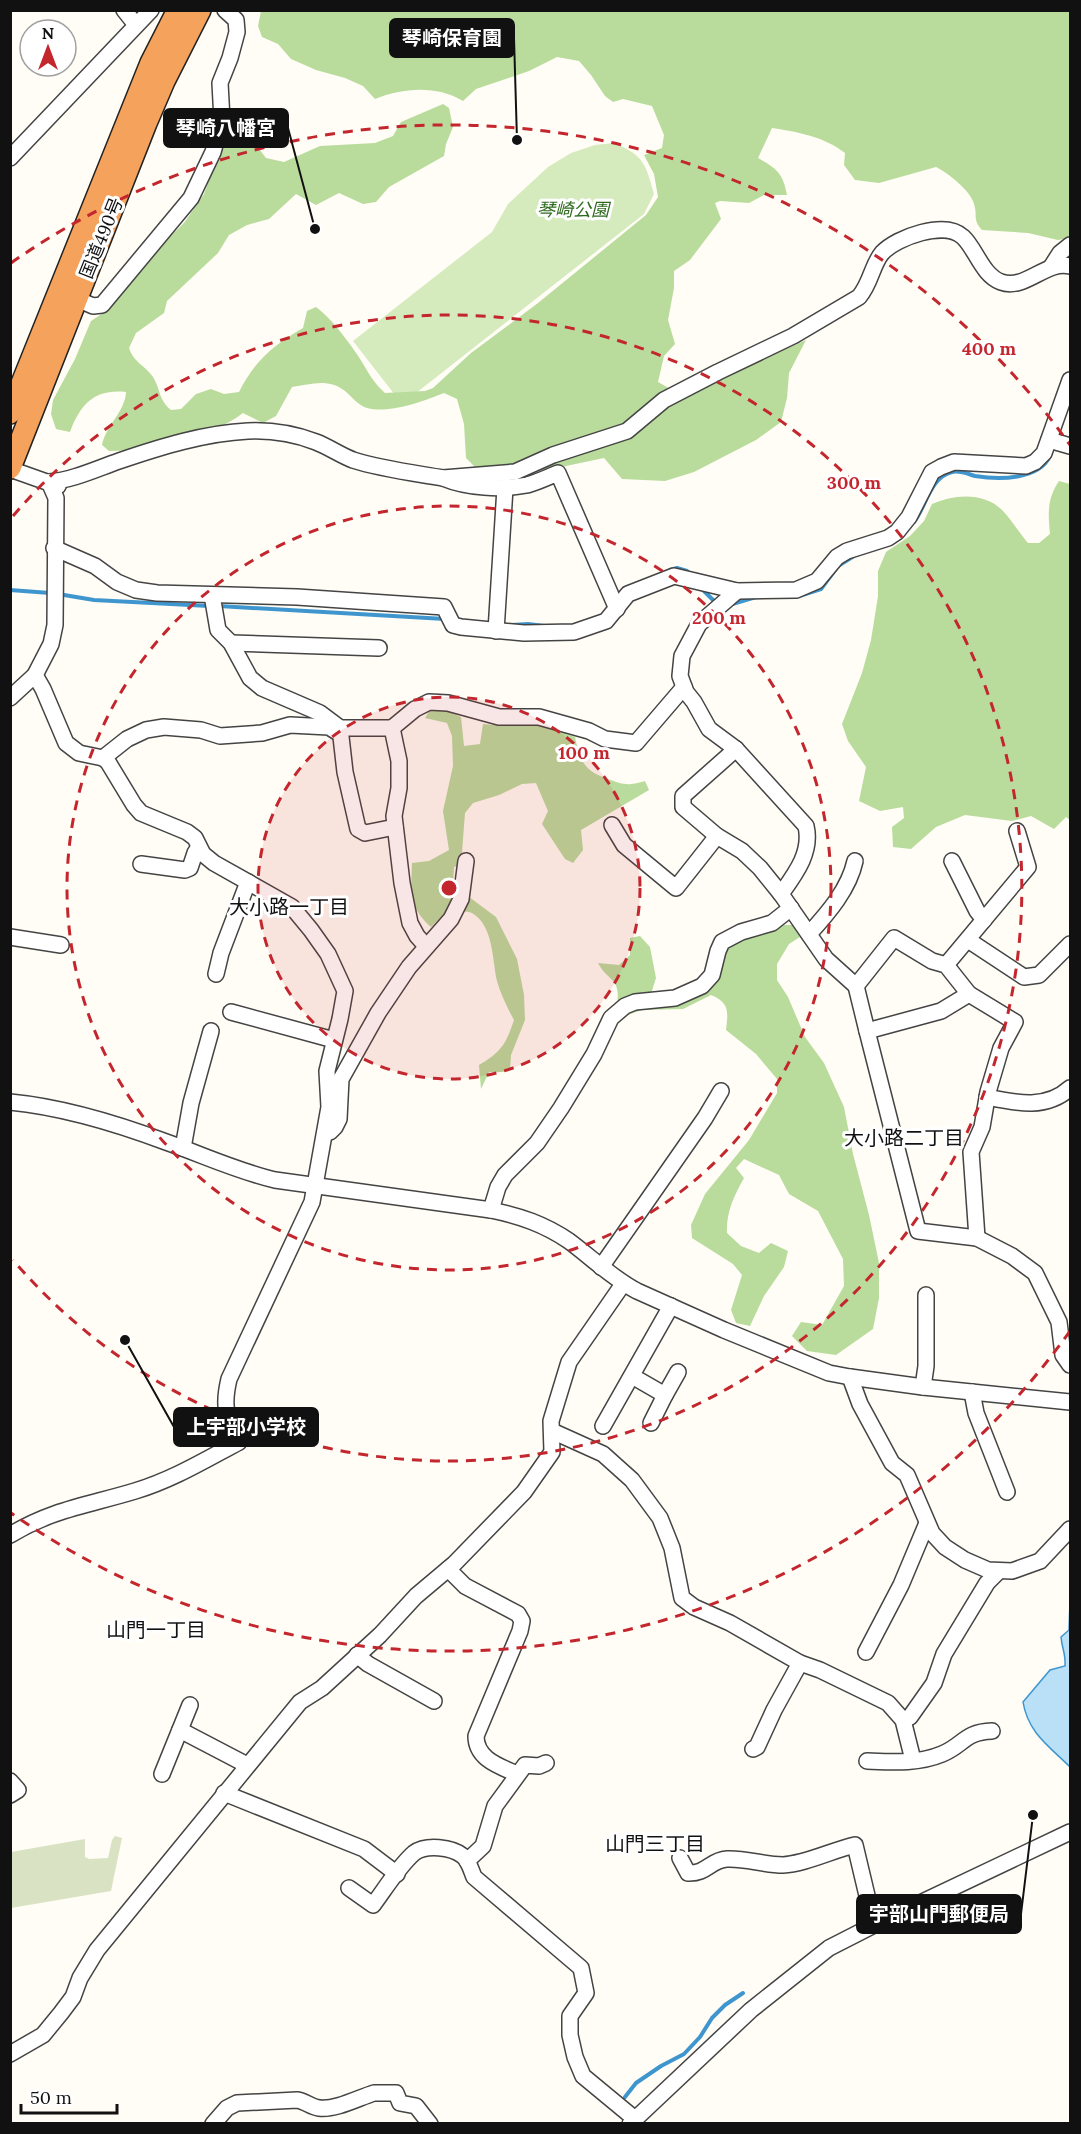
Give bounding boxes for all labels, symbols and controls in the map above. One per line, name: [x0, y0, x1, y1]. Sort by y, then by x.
north arrow: [18, 18, 78, 78]
callout: 琴崎保育園: [390, 19, 514, 57]
text: N: [42, 23, 54, 43]
text: 琴崎保育園: [402, 25, 502, 50]
callout: 琴崎八幡宮: [164, 109, 288, 147]
text: 琴崎八幡宮: [176, 115, 276, 140]
street label: 国道490号: [74, 194, 128, 282]
park label: 琴崎公園: [537, 198, 612, 221]
text: 400 m: [962, 337, 1016, 360]
text: 300 m: [827, 471, 882, 494]
text: 200 m: [692, 606, 746, 629]
text: 100 m: [558, 741, 610, 764]
centre of rings: [439, 878, 459, 898]
district label: 大小路一丁目: [229, 894, 349, 919]
district label: 大小路二丁目: [844, 1125, 964, 1150]
callout: 上宇部小学校: [174, 1408, 318, 1446]
text: 上宇部小学校: [186, 1414, 306, 1439]
district label: 山門一丁目: [106, 1617, 206, 1642]
district label: 山門三丁目: [605, 1831, 705, 1856]
callout: 宇部山門郵便局: [857, 1895, 1021, 1933]
text: 宇部山門郵便局: [869, 1901, 1009, 1926]
scale bar: [21, 2077, 117, 2115]
text: 50 m: [30, 2086, 72, 2109]

